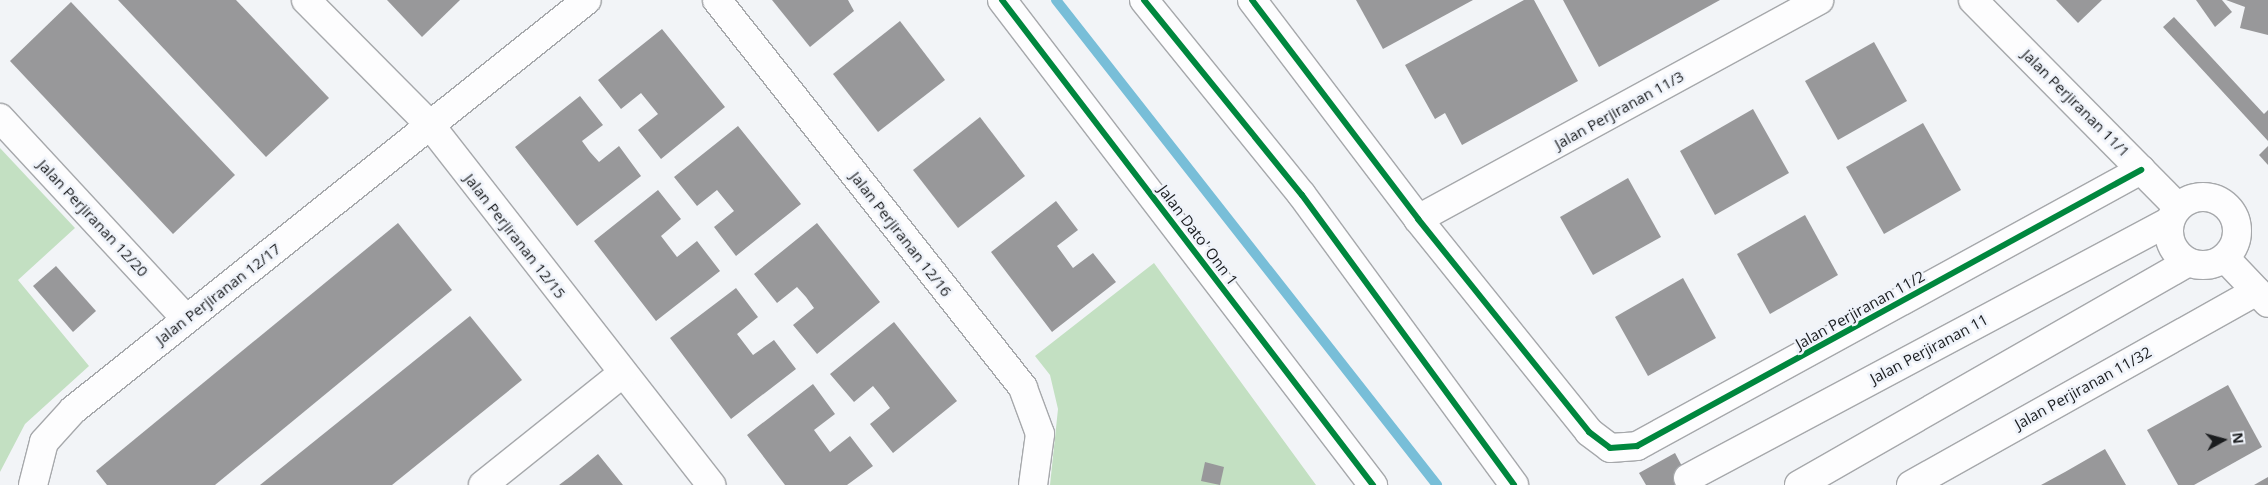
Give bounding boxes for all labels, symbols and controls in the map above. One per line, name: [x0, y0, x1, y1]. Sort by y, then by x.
street label: Jalan Perjiranan 11/1: [2018, 45, 2134, 161]
street label: Jalan Perjiranan 11/3: [1551, 67, 1687, 153]
street label: Jalan Perjiranan 12/20: [34, 156, 152, 280]
street label: Jalan Perjiranan 12/16: [847, 168, 955, 300]
street label: Jalan Perjiranan 12/15: [461, 170, 569, 302]
street label: Jalan Dato' Onn 1: [1154, 181, 1242, 289]
street label: Jalan Perjiranan 12/17: [152, 240, 284, 348]
street label: Jalan Perjiranan 11/2: [1792, 267, 1928, 353]
street label: Jalan Perjiranan 11: [1867, 310, 1991, 388]
street label: Jalan Perjiranan 11/32: [2011, 343, 2155, 433]
north arrow: [2198, 415, 2248, 465]
text: N: [2228, 431, 2249, 445]

